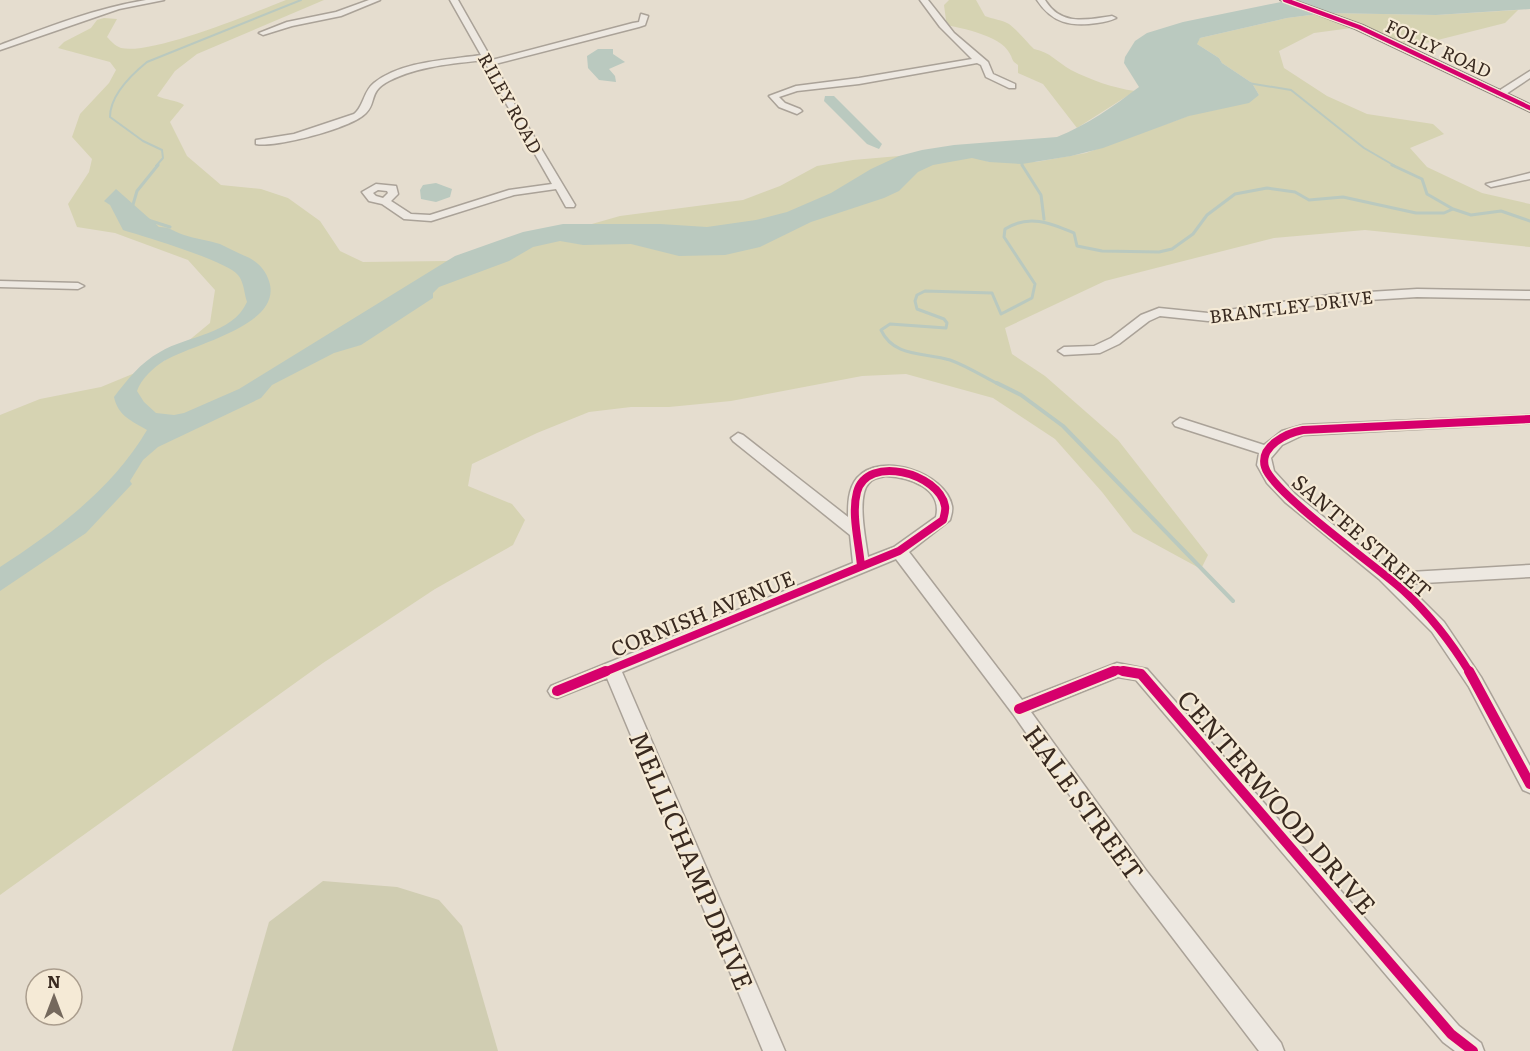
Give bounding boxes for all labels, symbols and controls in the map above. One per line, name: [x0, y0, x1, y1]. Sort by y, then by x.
street label: FOLLY ROAD: [1382, 12, 1496, 84]
street label: RILEY ROAD: [472, 48, 550, 158]
street label: BRANTLEY DRIVE: [1208, 283, 1374, 329]
street label: SANTEE STREET: [1286, 466, 1440, 604]
street label: CORNISH AVENUE: [605, 561, 799, 663]
street label: CENTERWOOD DRIVE: [1169, 680, 1387, 922]
street label: HALE STREET: [1015, 716, 1155, 888]
street label: MELLICHAMP DRIVE: [621, 725, 765, 995]
north arrow: [24, 967, 84, 1027]
text: N: [47, 969, 61, 993]

